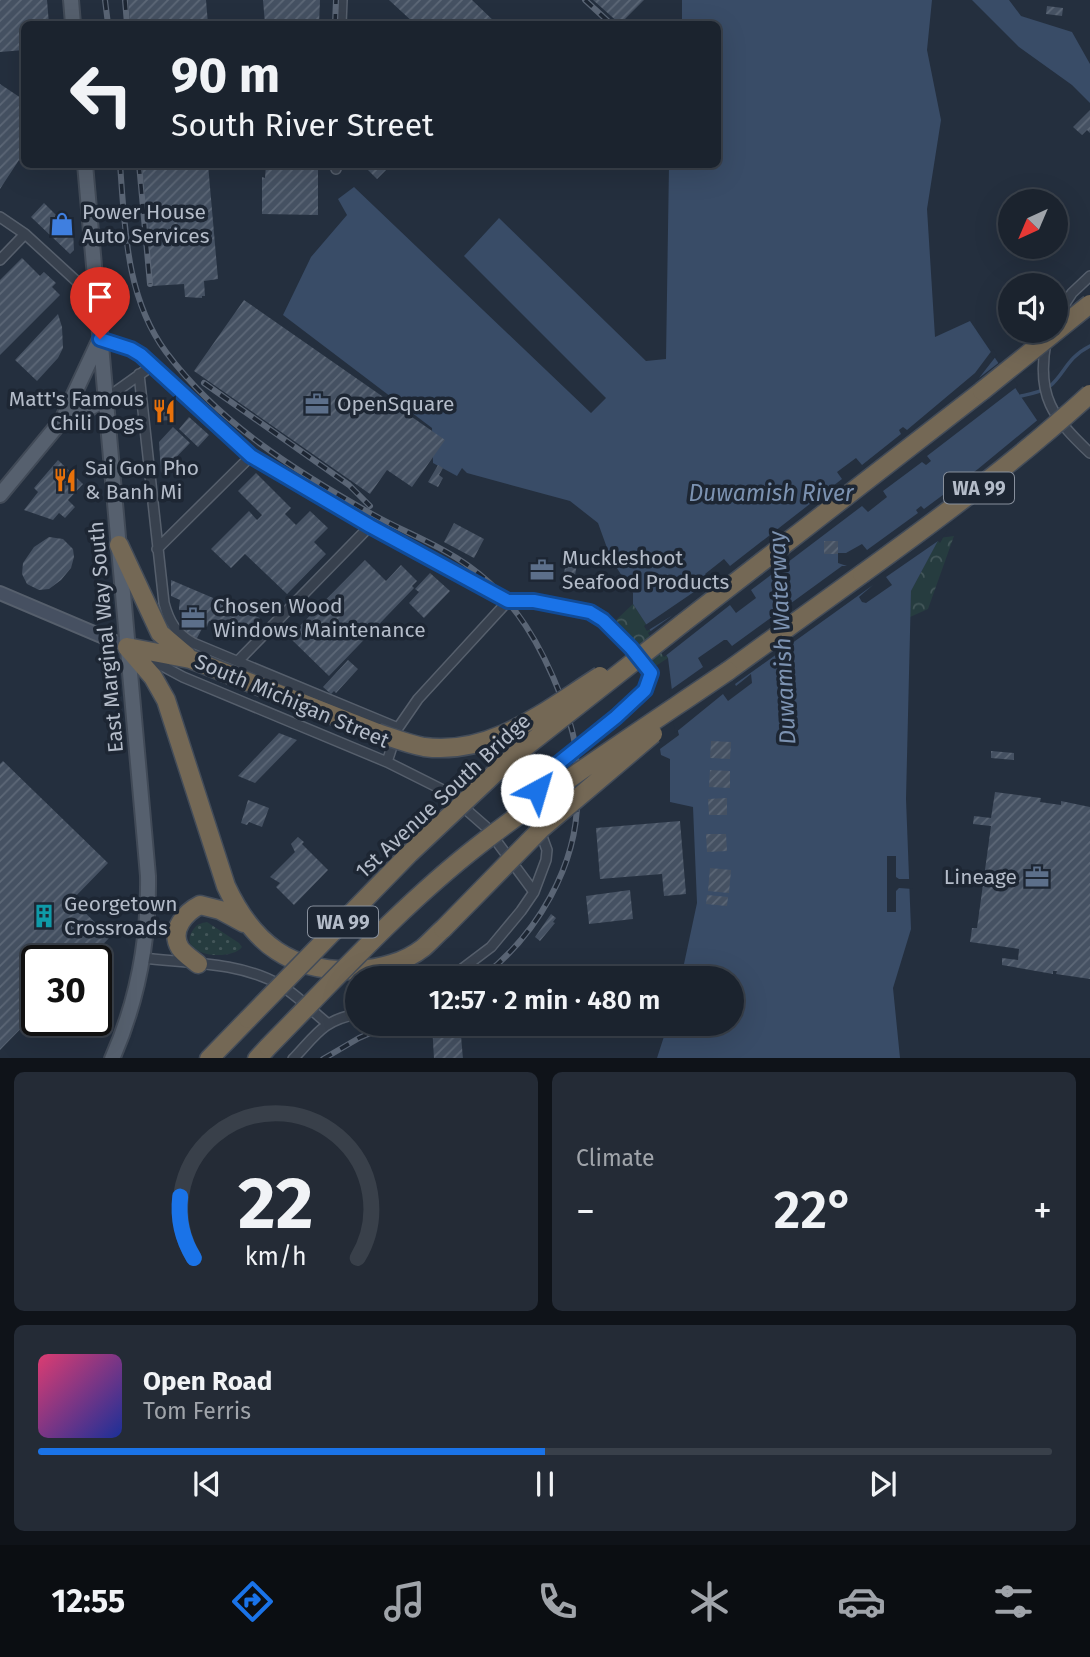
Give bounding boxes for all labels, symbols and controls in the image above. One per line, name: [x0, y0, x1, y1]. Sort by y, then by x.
text: 90 m: [171, 46, 280, 105]
icon: left: [56, 49, 147, 140]
text: South River Street: [171, 106, 434, 144]
north arrow: [998, 189, 1068, 259]
map controls: [998, 189, 1068, 343]
place label: Power House Auto Services: [82, 199, 210, 249]
shop icon: Power House Auto Services: [48, 210, 76, 238]
pin: [70, 267, 130, 339]
button: sound: [998, 273, 1068, 343]
icon: arrive: [81, 278, 119, 316]
place label: Matt's Famous Chili Dogs: [9, 386, 144, 436]
office icon: OpenSquare: [303, 390, 331, 418]
place label: OpenSquare: [337, 391, 454, 417]
restaurant icon: Matt's Famous Chili Dogs: [150, 397, 178, 425]
place label: Sai Gon Pho & Banh Mi: [85, 455, 199, 505]
restaurant icon: Sai Gon Pho & Banh Mi: [51, 466, 79, 494]
road number: WA 99: [944, 472, 1014, 503]
water label: Duwamish River: [688, 479, 855, 507]
street label: East Marginal Way South: [83, 520, 129, 754]
water label: Duwamish Waterway: [762, 530, 802, 745]
place label: Muckleshoot Seafood Products: [562, 545, 729, 595]
office icon: Muckleshoot Seafood Products: [528, 556, 556, 584]
place label: Chosen Wood Windows Maintenance: [213, 593, 426, 643]
office icon: Chosen Wood Windows Maintenance: [179, 604, 207, 632]
street label: South Michigan Street: [191, 648, 394, 754]
street label: 1st Avenue South Bridge: [350, 708, 536, 884]
position arrow: [500, 753, 574, 827]
office icon: Lineage: [1023, 863, 1051, 891]
place label: Lineage: [944, 864, 1017, 890]
place label: Georgetown Crossroads: [64, 891, 178, 941]
building icon: Georgetown Crossroads: [30, 902, 58, 930]
road number: WA 99: [308, 906, 378, 938]
speed limit sign: 30: [21, 945, 112, 1036]
text: 12:57 · 2 min · 480 m: [429, 985, 660, 1016]
text: Climate: [576, 1144, 655, 1172]
text: 22: [238, 1160, 314, 1247]
text: 22°: [774, 1179, 854, 1242]
text: −: [576, 1188, 595, 1234]
text: +: [1033, 1188, 1052, 1234]
text: km/h: [245, 1241, 307, 1271]
text: Open Road: [143, 1366, 272, 1397]
text: Tom Ferris: [143, 1397, 251, 1425]
icon: previous: [188, 1465, 226, 1503]
icon: pause: [526, 1465, 564, 1503]
icon: next: [864, 1465, 902, 1503]
icon: directions: [228, 1577, 277, 1626]
icon: music: [380, 1577, 429, 1626]
icon: phone: [533, 1577, 582, 1626]
icon: climate: [685, 1577, 734, 1626]
icon: car: [837, 1577, 886, 1626]
icon: filters: [989, 1577, 1038, 1626]
text: 12:55: [52, 1582, 125, 1620]

